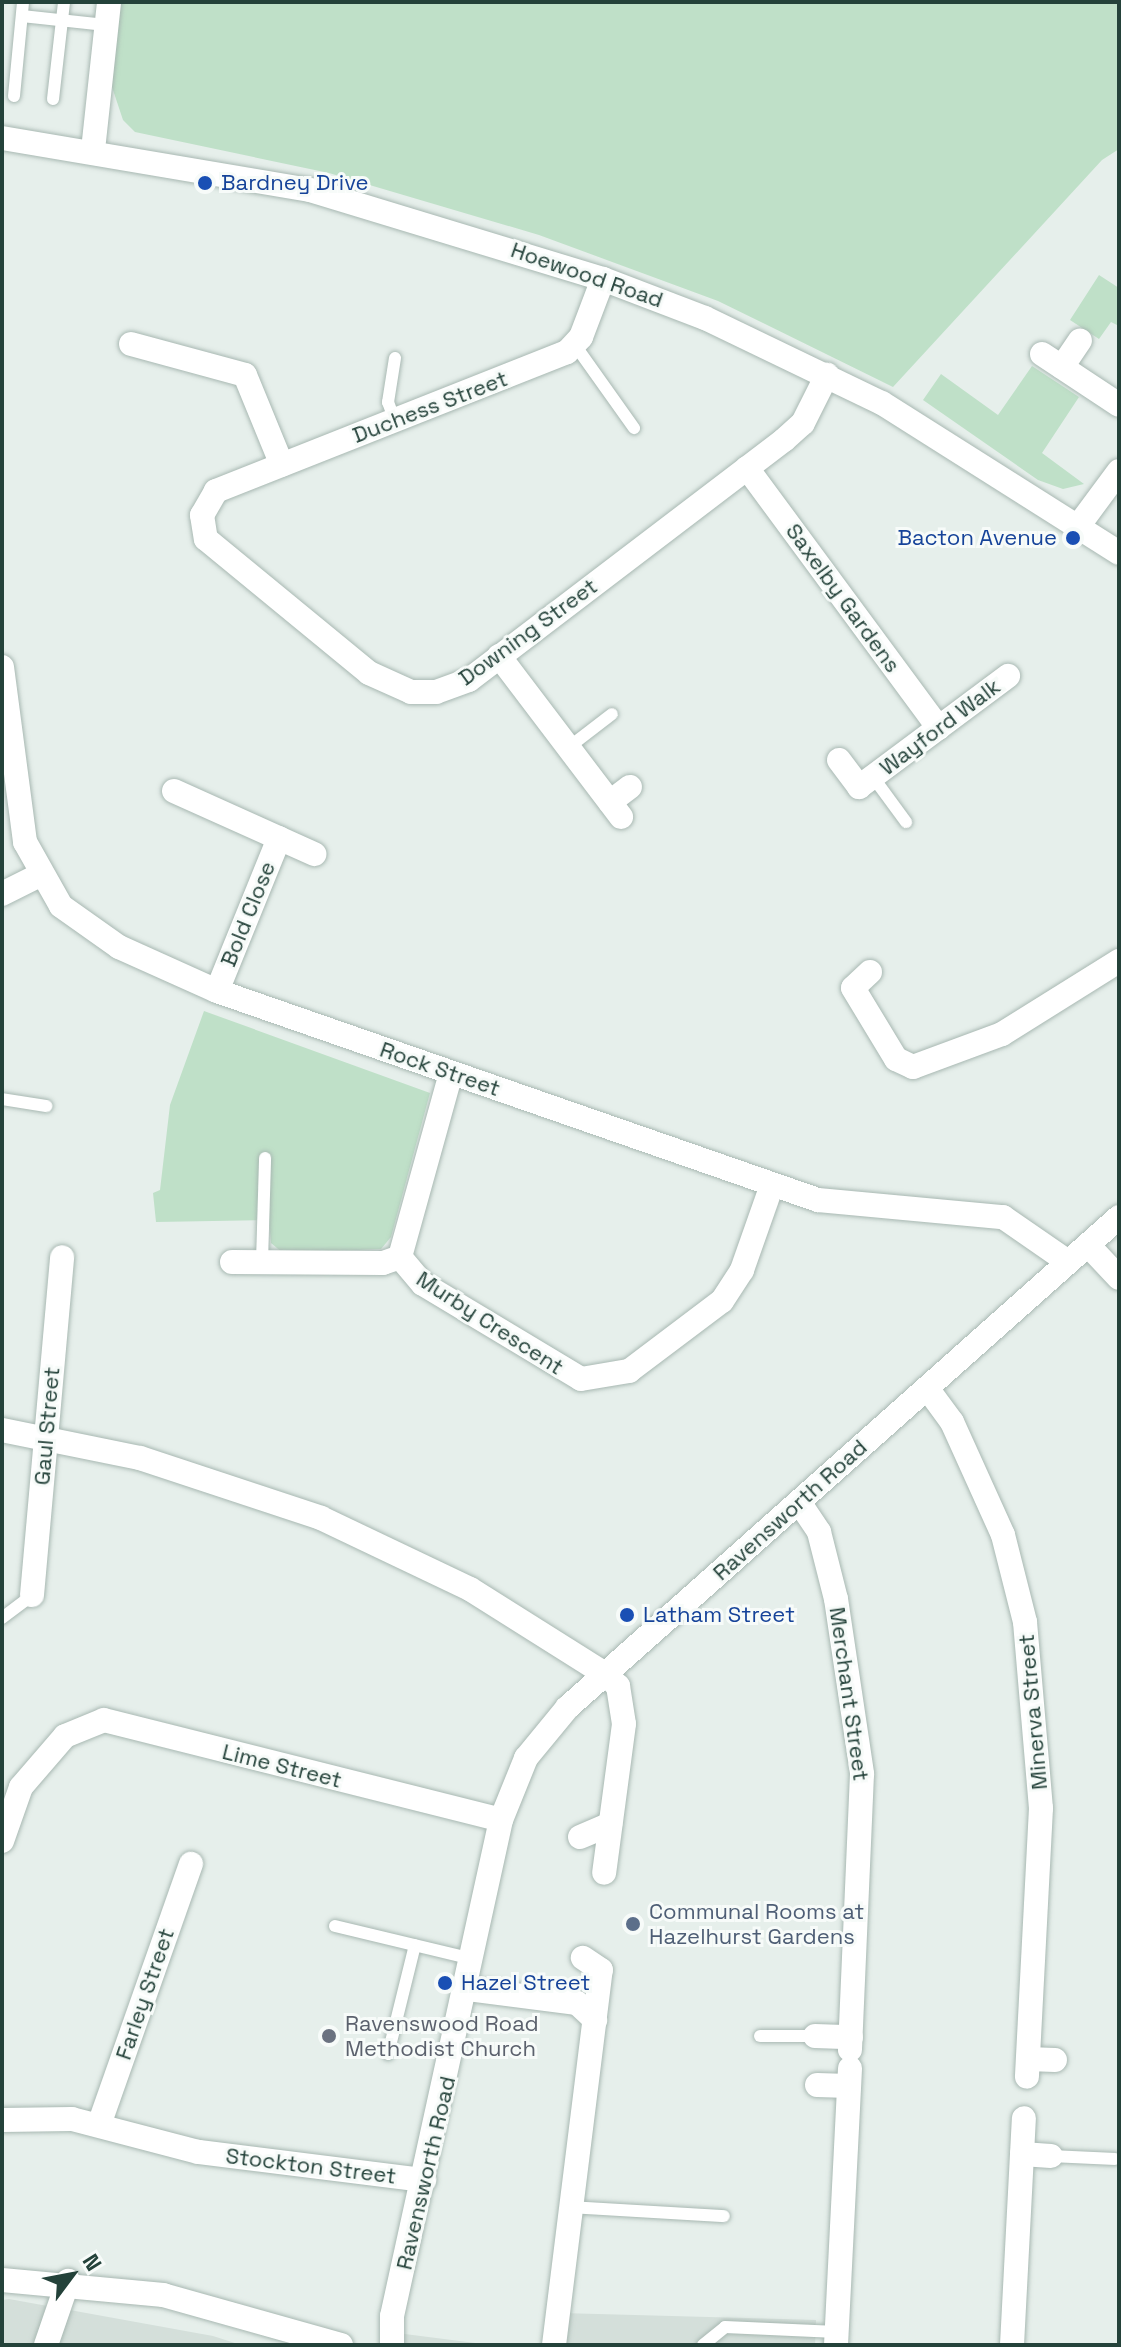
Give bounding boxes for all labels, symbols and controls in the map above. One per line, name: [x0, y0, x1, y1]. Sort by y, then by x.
place label: Bardney Drive: [221, 170, 369, 196]
marker: Bardney Drive: [196, 174, 214, 192]
street label: Hoewood Road: [507, 237, 667, 313]
street label: Duchess Street: [349, 365, 511, 449]
street label: Saxelby Gardens: [780, 518, 906, 678]
place label: Bacton Avenue: [897, 525, 1057, 551]
marker: Bacton Avenue: [1064, 529, 1082, 547]
street label: Downing Street: [454, 573, 602, 691]
street label: Wayford Walk: [874, 673, 1006, 781]
street label: Bold Close: [215, 858, 281, 970]
street label: Rock Street: [376, 1036, 504, 1102]
street label: Murby Crescent: [411, 1266, 569, 1380]
street label: Gaul Street: [29, 1366, 65, 1486]
street label: Ravensworth Road: [708, 1434, 872, 1586]
place label: Latham Street: [643, 1602, 795, 1628]
street label: Merchant Street: [824, 1605, 874, 1783]
marker: Latham Street: [618, 1606, 636, 1624]
street label: Minerva Street: [1013, 1633, 1053, 1791]
street label: Lime Street: [220, 1738, 344, 1794]
place label: Communal Rooms at Hazelhurst Gardens: [649, 1898, 864, 1950]
marker: Communal Rooms at Hazelhurst Gardens: [624, 1915, 642, 1933]
street label: Farley Street: [110, 1925, 180, 2063]
place label: Hazel Street: [461, 1970, 590, 1996]
marker: Hazel Street: [436, 1974, 454, 1992]
place label: Ravenswood Road Methodist Church: [345, 2010, 539, 2062]
marker: Ravenswood Road Methodist Church: [320, 2027, 338, 2045]
street label: Ravensworth Road: [391, 2074, 461, 2272]
street label: Stockton Street: [224, 2142, 398, 2190]
north arrow: [32, 2235, 112, 2315]
text: N: [77, 2249, 108, 2276]

